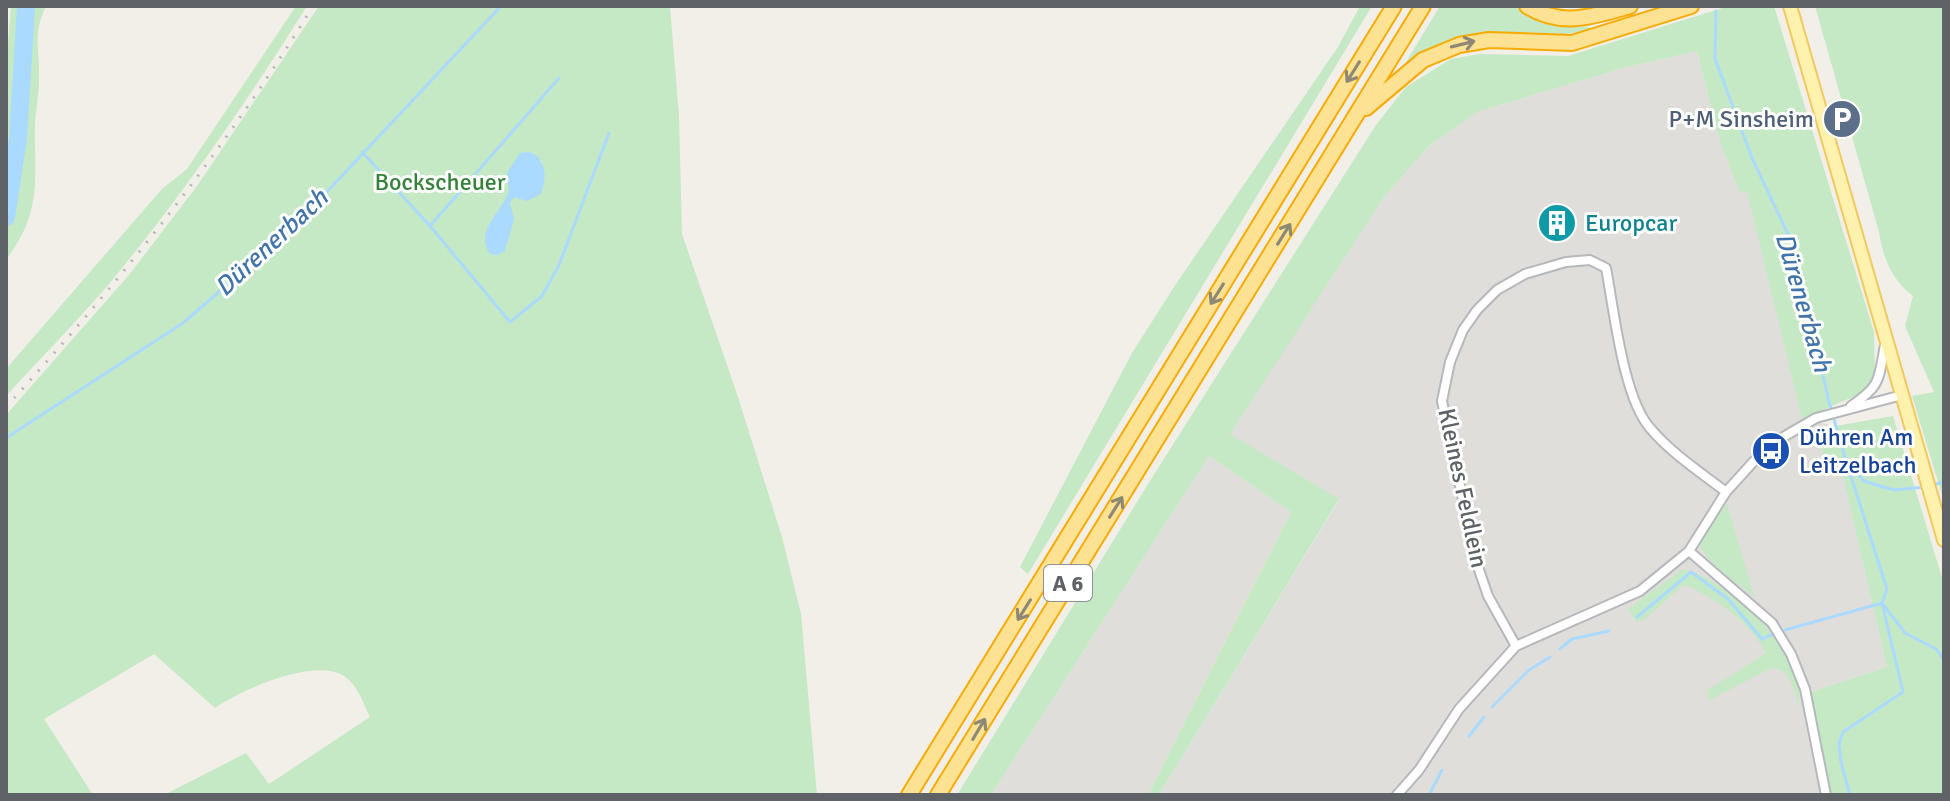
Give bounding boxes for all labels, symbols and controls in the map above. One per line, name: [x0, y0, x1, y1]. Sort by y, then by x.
one-way arrow: [1450, 36, 1476, 51]
one-way arrow: [1345, 61, 1362, 83]
parking icon: P+M Sinsheim: [1821, 98, 1863, 140]
place label: P+M Sinsheim: [1669, 104, 1814, 134]
park label: Bockscheuer: [374, 167, 506, 197]
water label: Dürenerbach: [208, 182, 336, 303]
building icon: Europcar: [1536, 202, 1578, 244]
place label: Europcar: [1585, 208, 1677, 238]
one-way arrow: [1276, 223, 1292, 246]
water label: Dürenerbach: [1768, 229, 1838, 376]
one-way arrow: [1209, 282, 1225, 305]
street label: Kleines Feldlein: [1431, 405, 1495, 571]
place label: Dühren Am Leitzelbach: [1799, 422, 1917, 480]
bus stop icon: Dühren Am Leitzelbach: [1750, 430, 1792, 472]
one-way arrow: [1107, 497, 1124, 519]
road number: A 6: [1044, 565, 1092, 601]
one-way arrow: [1016, 598, 1032, 621]
one-way arrow: [972, 718, 988, 741]

